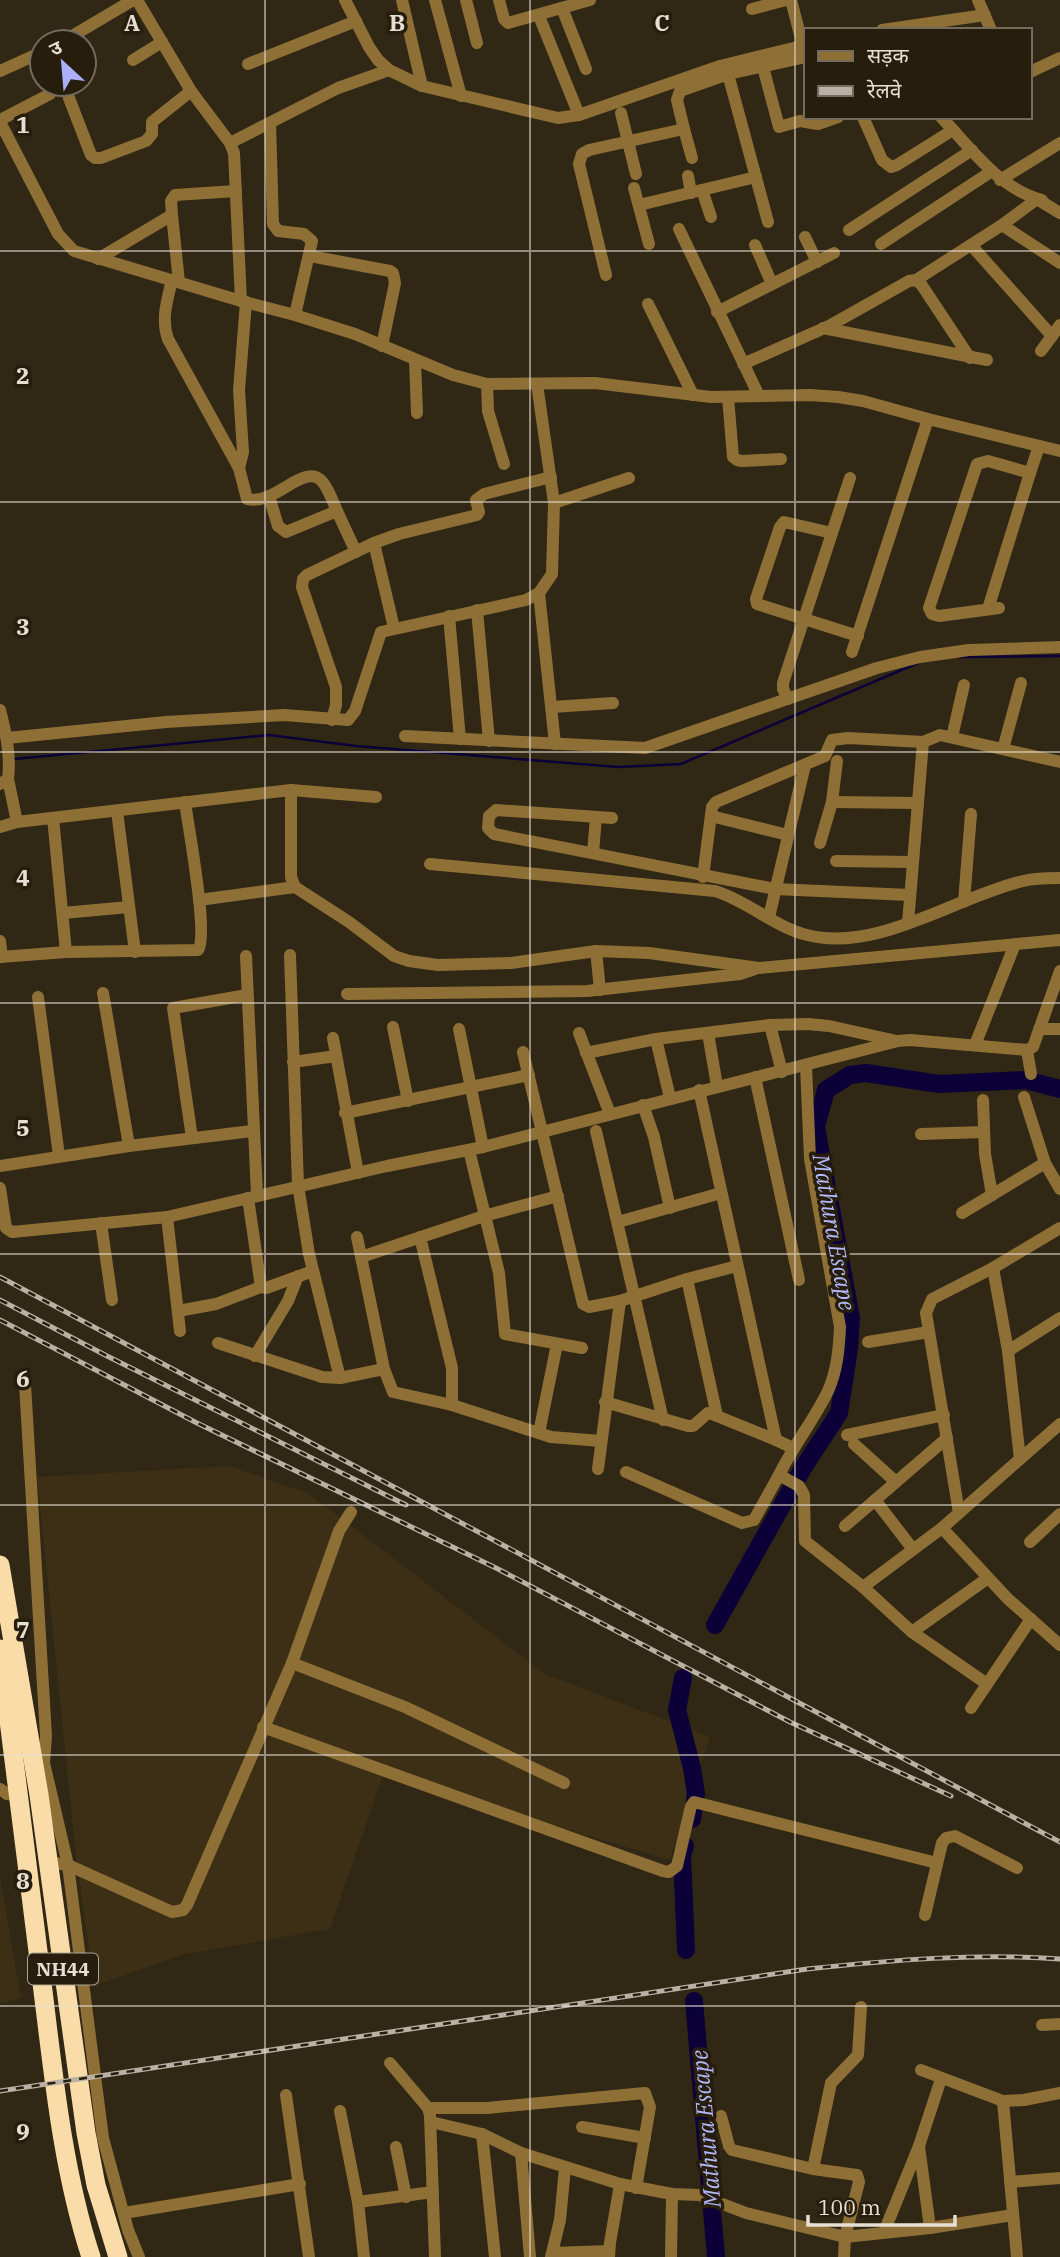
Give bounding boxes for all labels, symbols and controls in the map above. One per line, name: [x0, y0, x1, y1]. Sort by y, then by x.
text: A: [124, 7, 140, 37]
text: B: [389, 7, 405, 37]
text: C: [654, 7, 670, 37]
north arrow: [28, 28, 98, 98]
legend: [804, 28, 1032, 119]
text: उ: [45, 34, 67, 61]
text: सड़क: [867, 41, 909, 69]
text: रेलवे: [866, 76, 902, 104]
text: 1: [16, 109, 30, 139]
text: 2: [16, 360, 30, 390]
text: 3: [16, 611, 30, 641]
text: 4: [16, 862, 30, 892]
text: 5: [16, 1112, 30, 1142]
water label: Mathura Escape: [806, 1150, 864, 1313]
text: 6: [16, 1363, 30, 1393]
text: 7: [16, 1614, 30, 1644]
text: 8: [16, 1865, 30, 1895]
road number: NH44: [28, 1954, 98, 1984]
water label: Mathura Escape: [683, 2049, 727, 2210]
text: 9: [16, 2116, 30, 2146]
scale bar: [808, 2184, 955, 2228]
text: 100 m: [818, 2193, 881, 2221]

